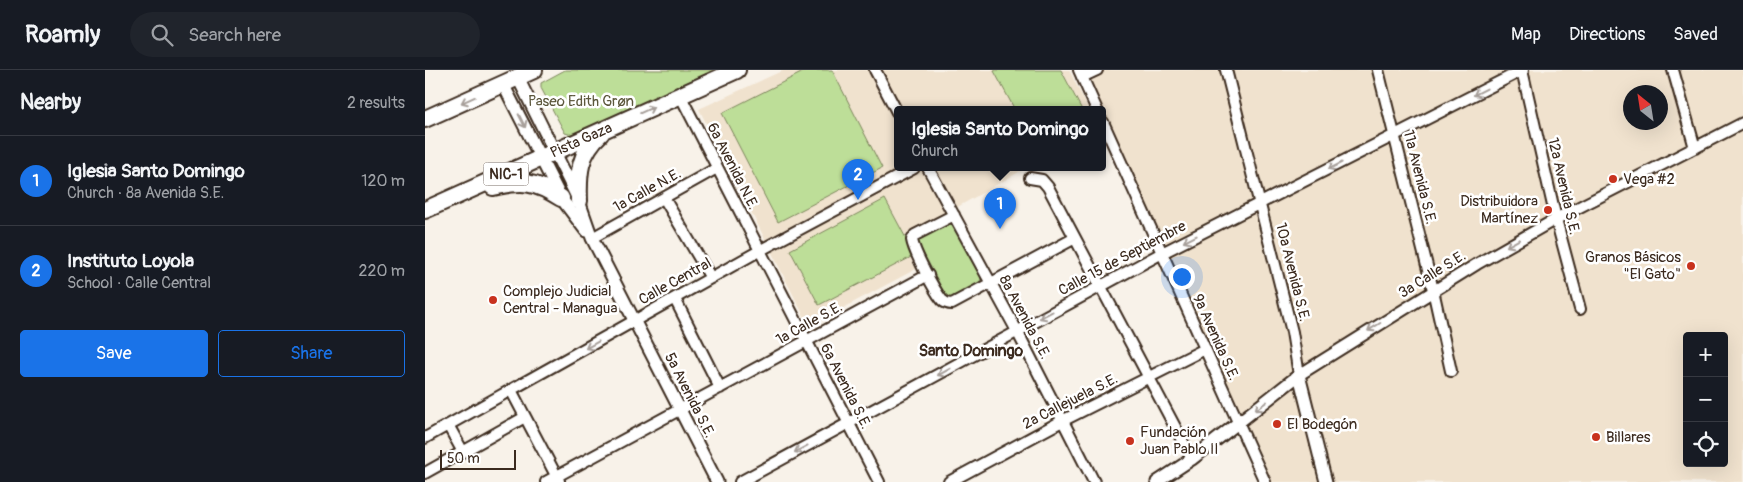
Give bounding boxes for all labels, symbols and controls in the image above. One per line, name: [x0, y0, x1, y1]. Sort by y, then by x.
search box: [130, 12, 480, 57]
text: Roamly: [25, 20, 100, 49]
icon: search: [148, 21, 176, 49]
text: Search here: [188, 23, 281, 47]
text: Map: [1511, 23, 1541, 46]
text: Directions: [1569, 23, 1645, 46]
text: Saved: [1673, 23, 1718, 46]
north arrow: [1623, 85, 1668, 130]
one-way arrow: [1473, 88, 1488, 97]
text: Nearby: [20, 89, 81, 116]
park label: Paseo Edith Grøn: [528, 92, 634, 111]
text: 2 results: [347, 93, 405, 113]
one-way arrow: [461, 96, 476, 106]
one-way arrow: [639, 105, 654, 114]
popup: [894, 106, 1106, 171]
one-way arrow: [518, 113, 527, 128]
text: Iglesia Santo Domingo: [911, 117, 1089, 141]
street label: Pista Gaza: [547, 118, 615, 162]
street label: 6a Avenida N.E.: [703, 120, 763, 213]
street label: 11a Avenida S.E.: [1399, 128, 1440, 226]
street label: 12a Avenida S.E.: [1543, 136, 1584, 236]
text: Church: [911, 141, 958, 161]
text: Iglesia Santo Domingo: [67, 159, 245, 183]
pin: 2: [842, 159, 874, 200]
road number: NIC-1: [483, 162, 529, 186]
one-way arrow: [1328, 162, 1343, 171]
street label: 1a Calle N.E.: [610, 164, 684, 217]
place label: Vega #2: [1623, 170, 1675, 189]
text: 1: [33, 171, 39, 191]
text: 120 m: [361, 171, 405, 191]
marker: Vega #2: [1607, 173, 1619, 185]
text: Church · 8a Avenida S.E.: [67, 183, 224, 203]
pin: 1: [984, 188, 1016, 229]
place label: Distribuidora Martínez: [1460, 192, 1538, 228]
marker: Distribuidora Martínez: [1542, 204, 1554, 216]
street label: Calle 15 de Septiembre: [1055, 217, 1190, 300]
street label: 10a Avenida S.E.: [1271, 221, 1314, 323]
one-way arrow: [1183, 235, 1198, 244]
one-way arrow: [1506, 239, 1521, 248]
street label: 3a Calle S.E.: [1395, 246, 1469, 303]
place label: Granos Básicos "El Gato": [1585, 248, 1681, 284]
text: Instituto Loyola: [67, 249, 194, 273]
street label: Calle Central: [635, 254, 715, 309]
marker: Granos Básicos "El Gato": [1685, 260, 1697, 272]
text: 2: [32, 261, 40, 281]
text: 220 m: [359, 261, 405, 281]
your location: [1169, 264, 1195, 290]
street label: 8a Avenida S.E.: [994, 272, 1055, 362]
text: School · Calle Central: [67, 273, 211, 293]
place label: Complejo Judicial Central - Managua: [503, 282, 617, 318]
street label: 9a Avenida S.E.: [1188, 291, 1243, 383]
marker: Complejo Judicial Central - Managua: [487, 294, 499, 306]
street label: 1a Calle S.E.: [773, 297, 846, 349]
one-way arrow: [1039, 310, 1054, 320]
one-way arrow: [1367, 322, 1381, 333]
button: Save: [20, 330, 208, 377]
button: Share: [218, 330, 405, 377]
map controls: [1683, 332, 1728, 467]
button: +: [1683, 332, 1728, 377]
one-way arrow: [585, 340, 600, 350]
street label: 6a Avenida S.E.: [816, 340, 875, 432]
district label: Santo Domingo: [919, 341, 1024, 361]
street label: 5a Avenida S.E.: [660, 350, 719, 441]
one-way arrow: [937, 367, 951, 377]
street label: 2a Callejuela S.E.: [1019, 369, 1121, 434]
button: −: [1683, 377, 1728, 422]
one-way arrow: [1255, 400, 1268, 411]
place label: El Bodegón: [1287, 415, 1357, 434]
marker: El Bodegón: [1271, 418, 1283, 430]
button: locate: [1683, 422, 1728, 467]
place label: Fundación Juan Pablo II: [1140, 423, 1218, 459]
place label: Billares: [1606, 428, 1651, 447]
marker: Billares: [1590, 431, 1602, 443]
marker: Fundación Juan Pablo II: [1124, 435, 1136, 447]
one-way arrow: [794, 445, 809, 455]
scale bar: [440, 447, 516, 470]
text: 50 m: [447, 450, 480, 467]

